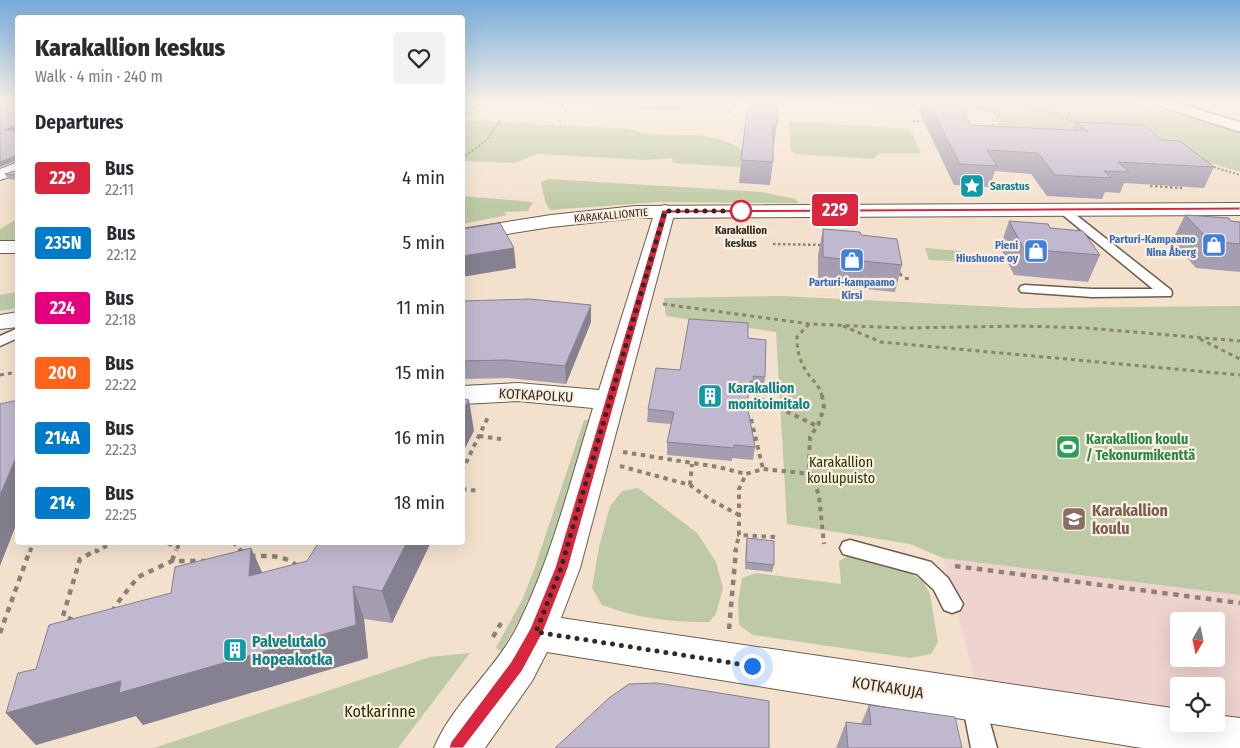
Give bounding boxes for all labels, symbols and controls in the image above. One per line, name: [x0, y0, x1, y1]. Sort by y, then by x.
button: heart: [393, 32, 445, 84]
text: Karakallion keskus: [35, 34, 225, 62]
text: Walk · 4 min · 240 m: [35, 67, 163, 86]
text: Departures: [35, 111, 123, 134]
text: Bus: [105, 157, 134, 180]
text: 4 min: [402, 166, 445, 189]
text: 229: [50, 167, 75, 189]
place icon: Sarastus: [959, 173, 985, 199]
text: 22:11: [105, 180, 134, 199]
place label: Sarastus: [990, 180, 1030, 193]
line badge: 229: [806, 194, 864, 226]
text: 229: [822, 199, 848, 221]
marker: Karakallion keskus: [730, 200, 752, 222]
street label: KARAKALLIONTIE: [573, 206, 649, 225]
text: Bus: [106, 222, 135, 245]
place label: Karakallion keskus: [715, 224, 767, 250]
text: 5 min: [402, 231, 445, 254]
text: 235N: [45, 232, 81, 254]
shop icon: Parturi-Kampaamo Nina Åberg: [1201, 232, 1227, 258]
place label: Parturi-Kampaamo Nina Åberg: [1109, 233, 1197, 259]
shop icon: Pieni Hiushuone oy: [1023, 238, 1049, 264]
place label: Pieni Hiushuone oy: [956, 239, 1019, 265]
text: 22:12: [106, 245, 137, 264]
shop icon: Parturi-kampaamo Kirsi: [839, 247, 865, 273]
place label: Parturi-kampaamo Kirsi: [809, 276, 895, 302]
text: Bus: [105, 287, 134, 310]
text: 11 min: [397, 296, 445, 319]
text: 224: [50, 297, 75, 319]
text: 22:18: [105, 310, 136, 329]
text: Bus: [105, 352, 134, 375]
text: 15 min: [395, 361, 445, 384]
text: 200: [49, 362, 77, 384]
text: 22:22: [105, 375, 137, 394]
place label: Karakallion monitoimitalo: [728, 380, 811, 413]
building icon: Karakallion monitoimitalo: [697, 383, 723, 409]
street label: KOTKAPOLKU: [498, 385, 574, 406]
text: Bus: [105, 417, 134, 440]
text: 16 min: [394, 426, 445, 449]
text: 214A: [45, 427, 80, 449]
place label: Karakallion koulu / Tekonurmikenttä: [1086, 431, 1195, 464]
sports icon: Karakallion koulu / Tekonurmikenttä: [1055, 434, 1081, 460]
text: 22:23: [105, 440, 137, 459]
park label: Karakallion koulupuisto: [807, 454, 875, 487]
text: Bus: [105, 482, 134, 505]
text: 18 min: [394, 491, 445, 514]
text: 214: [50, 492, 75, 514]
place label: Karakallion koulu: [1092, 501, 1168, 538]
text: 22:25: [105, 505, 137, 524]
school or university icon: Karakallion koulu: [1061, 506, 1087, 532]
north arrow: [1170, 612, 1225, 668]
map controls: [1170, 612, 1225, 732]
place label: Palvelutalo Hopeakotka: [252, 632, 333, 669]
building icon: Palvelutalo Hopeakotka: [222, 637, 248, 663]
your location: [740, 654, 765, 679]
street label: KOTKAKUJA: [851, 672, 926, 703]
button: locate: [1170, 677, 1225, 732]
park label: Kotkarinne: [344, 702, 416, 721]

